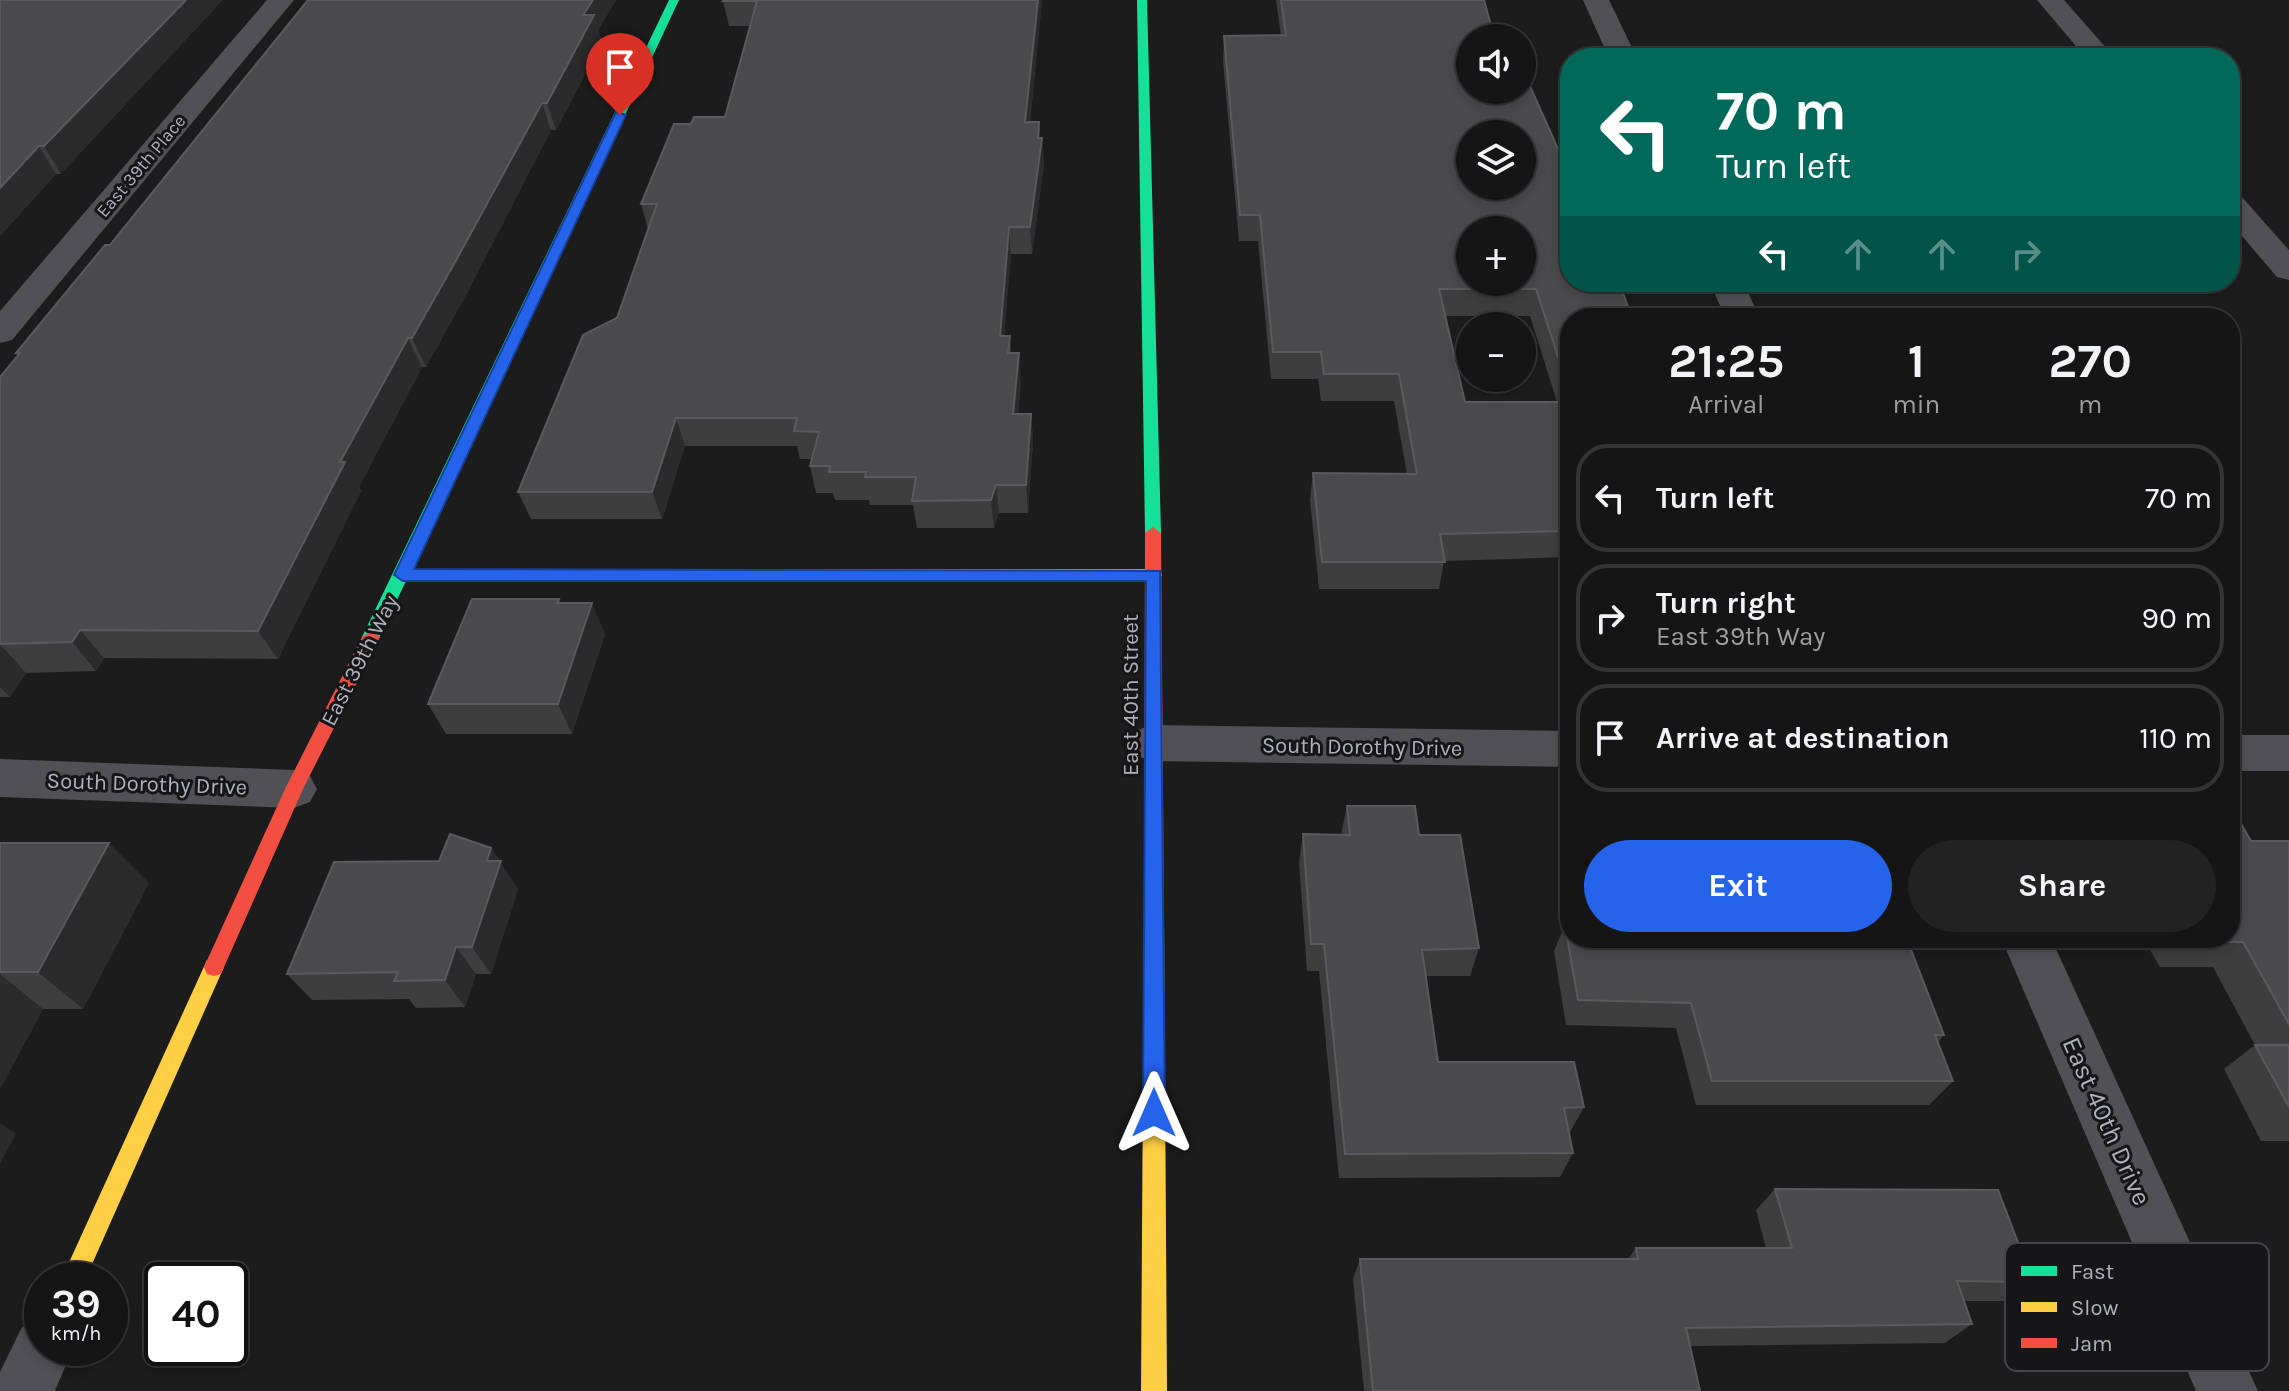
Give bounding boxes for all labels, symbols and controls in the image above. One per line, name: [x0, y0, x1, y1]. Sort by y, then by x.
map controls: [1456, 24, 1536, 392]
button: sound: [1456, 24, 1536, 104]
pin: [586, 33, 654, 115]
icon: arrive: [598, 45, 642, 89]
text: 70 m: [1716, 78, 1847, 143]
icon: left: [1584, 80, 1688, 184]
street label: East 39th Place: [92, 110, 190, 222]
button: layers: [1456, 120, 1536, 200]
text: Turn left: [1716, 145, 1851, 187]
button: +: [1456, 216, 1536, 296]
icon: left: [1752, 232, 1796, 276]
icon: ahead: [1836, 232, 1880, 276]
icon: ahead: [1920, 232, 1964, 276]
icon: right: [2004, 232, 2048, 276]
button: −: [1456, 312, 1536, 392]
text: 21:25: [1668, 333, 1784, 389]
text: 1: [1908, 333, 1925, 389]
text: 270: [2049, 333, 2132, 389]
text: Arrival: [1688, 389, 1764, 420]
text: min: [1893, 389, 1940, 420]
text: m: [2078, 389, 2102, 420]
icon: left: [1588, 476, 1632, 520]
text: Turn left: [1656, 480, 1774, 516]
text: 70 m: [2145, 480, 2212, 516]
text: Turn right: [1656, 585, 1796, 621]
street label: East 39th Way: [316, 591, 404, 730]
icon: right: [1588, 596, 1632, 640]
text: 90 m: [2142, 600, 2212, 636]
street label: East 40th Street: [1118, 614, 1144, 776]
text: East 39th Way: [1656, 621, 1825, 652]
icon: arrive: [1588, 716, 1632, 760]
text: Arrive at destination: [1656, 720, 1950, 756]
text: 110 m: [2139, 720, 2212, 756]
street label: South Dorothy Drive: [1262, 732, 1462, 762]
street label: South Dorothy Drive: [46, 768, 248, 800]
button: Exit: [1584, 840, 1892, 932]
button: Share: [1908, 840, 2216, 932]
street label: East 40th Drive: [2056, 1032, 2157, 1210]
position arrow: [1112, 1071, 1196, 1155]
legend: [2005, 1243, 2269, 1371]
text: Fast: [2071, 1259, 2114, 1285]
speed limit sign: 40: [144, 1262, 248, 1366]
text: 39: [51, 1280, 101, 1327]
text: Slow: [2071, 1295, 2118, 1321]
text: km/h: [51, 1322, 101, 1345]
text: Jam: [2071, 1331, 2113, 1357]

